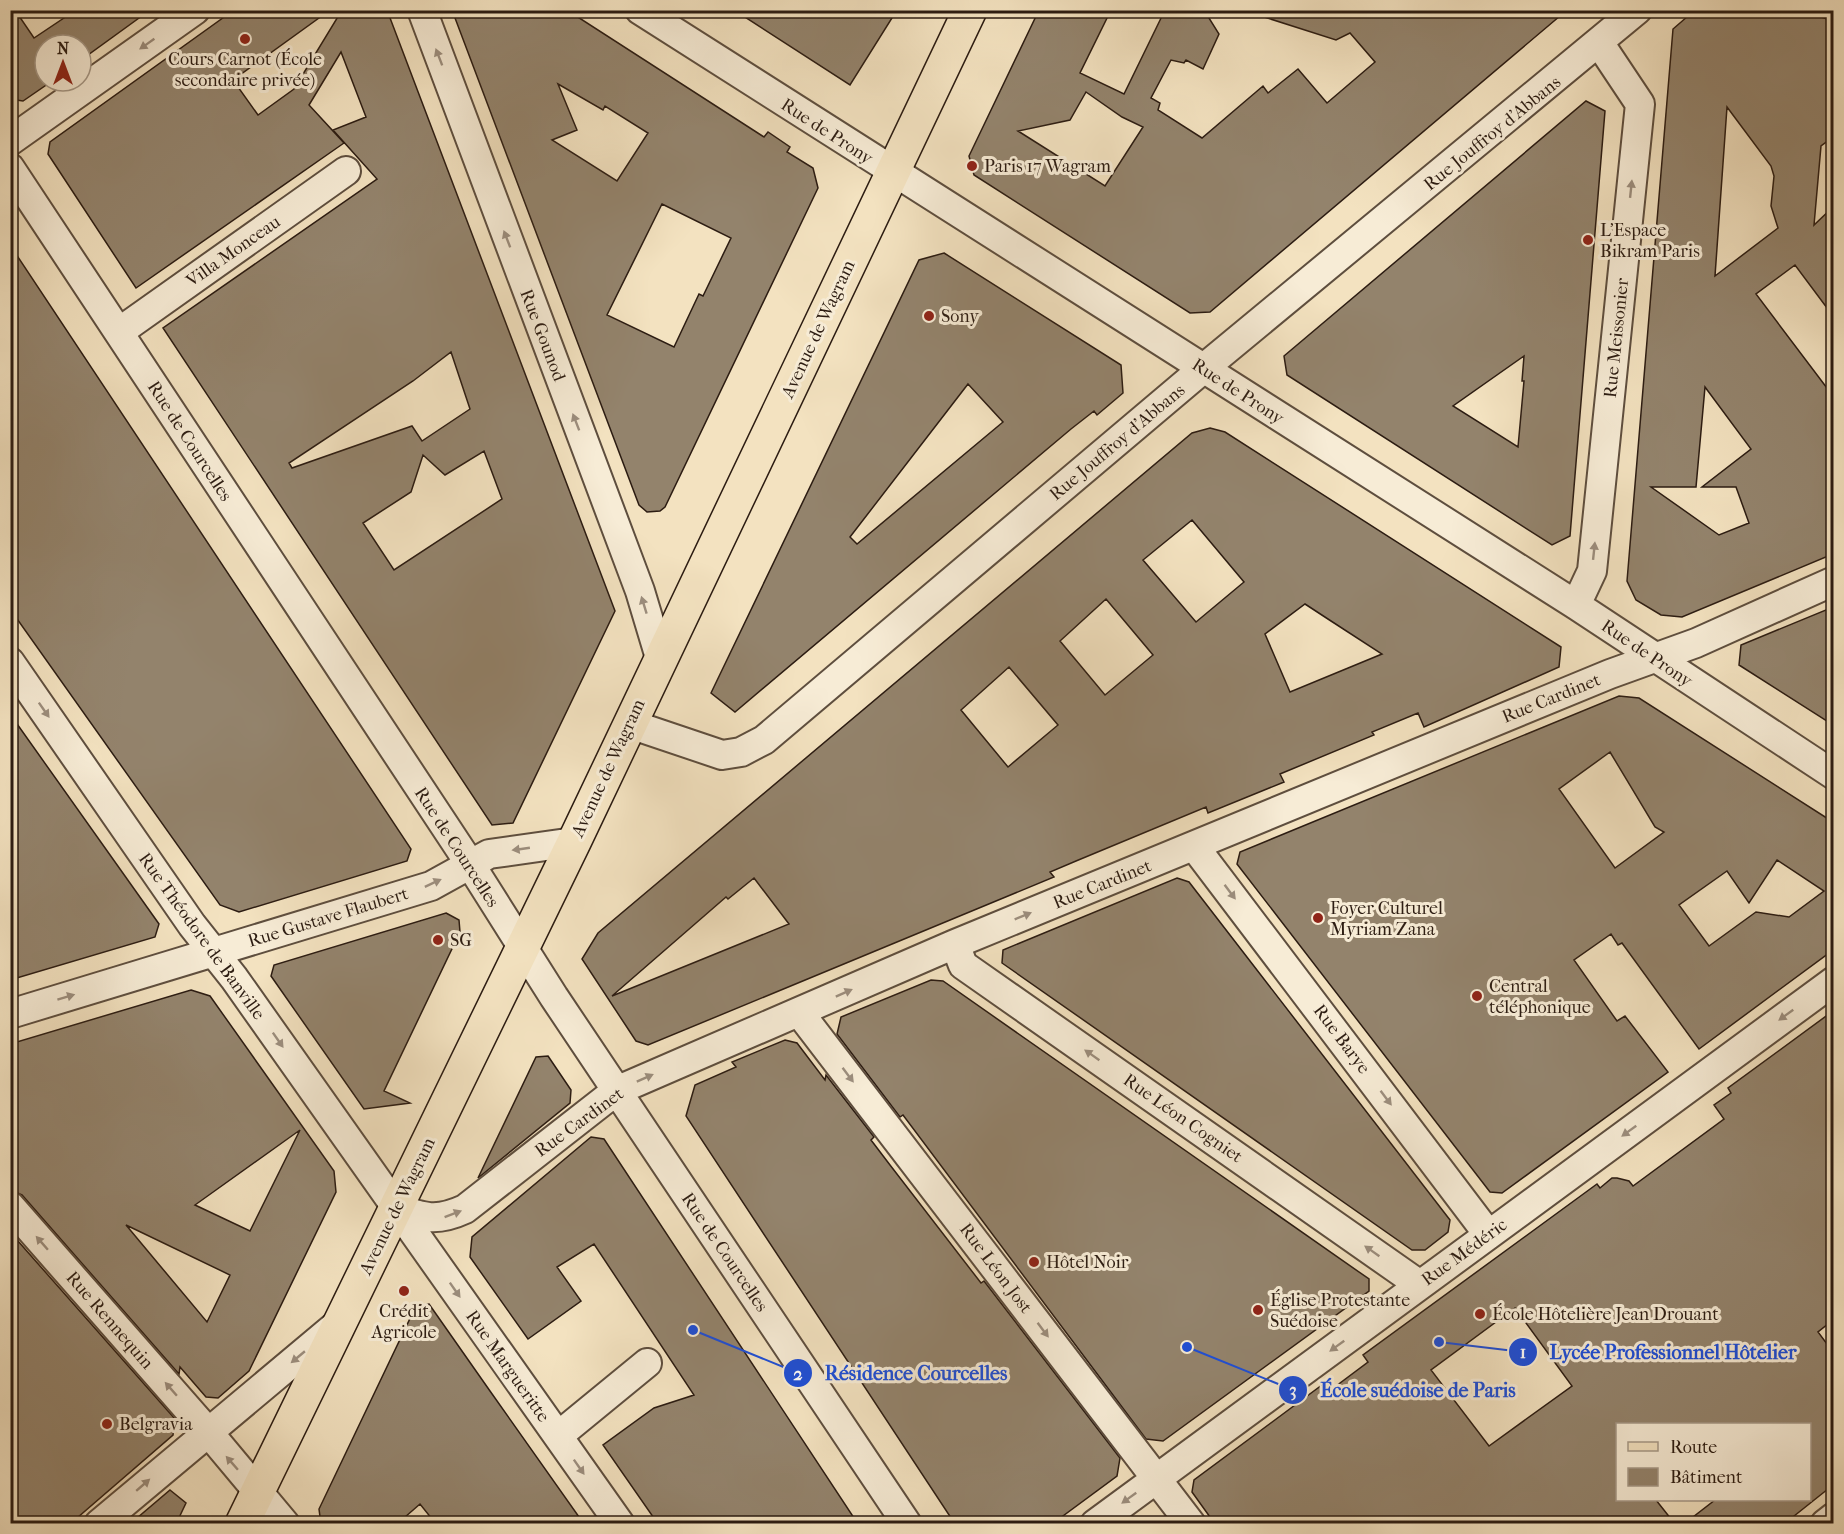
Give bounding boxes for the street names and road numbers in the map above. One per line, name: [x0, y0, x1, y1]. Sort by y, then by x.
street label: Rue Jouffroy d'Abbans: [1420, 71, 1565, 195]
street label: Rue de Prony: [777, 94, 878, 170]
street label: Villa Monceau: [181, 211, 284, 292]
street label: Avenue de Wagram: [777, 257, 860, 403]
street label: Rue Meissonier: [1600, 277, 1633, 399]
street label: Rue Gounod: [515, 286, 570, 384]
street label: Rue de Prony: [1188, 354, 1289, 430]
street label: Rue de Courcelles: [143, 377, 236, 506]
street label: Rue Jouffroy d'Abbans: [1045, 379, 1189, 505]
street label: Rue de Prony: [1597, 615, 1697, 692]
street label: Rue Cardinet: [1499, 669, 1604, 728]
street label: Avenue de Wagram: [567, 696, 650, 842]
street label: Rue de Courcelles: [410, 783, 503, 912]
street label: Rue Théodore de Banville: [134, 849, 269, 1024]
street label: Rue Cardinet: [1050, 855, 1155, 914]
street label: Rue Gustave Flaubert: [245, 883, 411, 952]
street label: Rue Barye: [1309, 1000, 1375, 1078]
street label: Rue Léon Cogniet: [1119, 1069, 1247, 1168]
street label: Rue Cardinet: [531, 1083, 628, 1162]
street label: Avenue de Wagram: [355, 1134, 440, 1279]
street label: Rue de Courcelles: [677, 1189, 772, 1316]
street label: Rue Médéric: [1418, 1214, 1511, 1290]
street label: Rue Léon Jost: [955, 1219, 1037, 1318]
street label: Rue Rennequin: [62, 1267, 158, 1374]
street label: Rue Margueritte: [461, 1306, 554, 1426]

